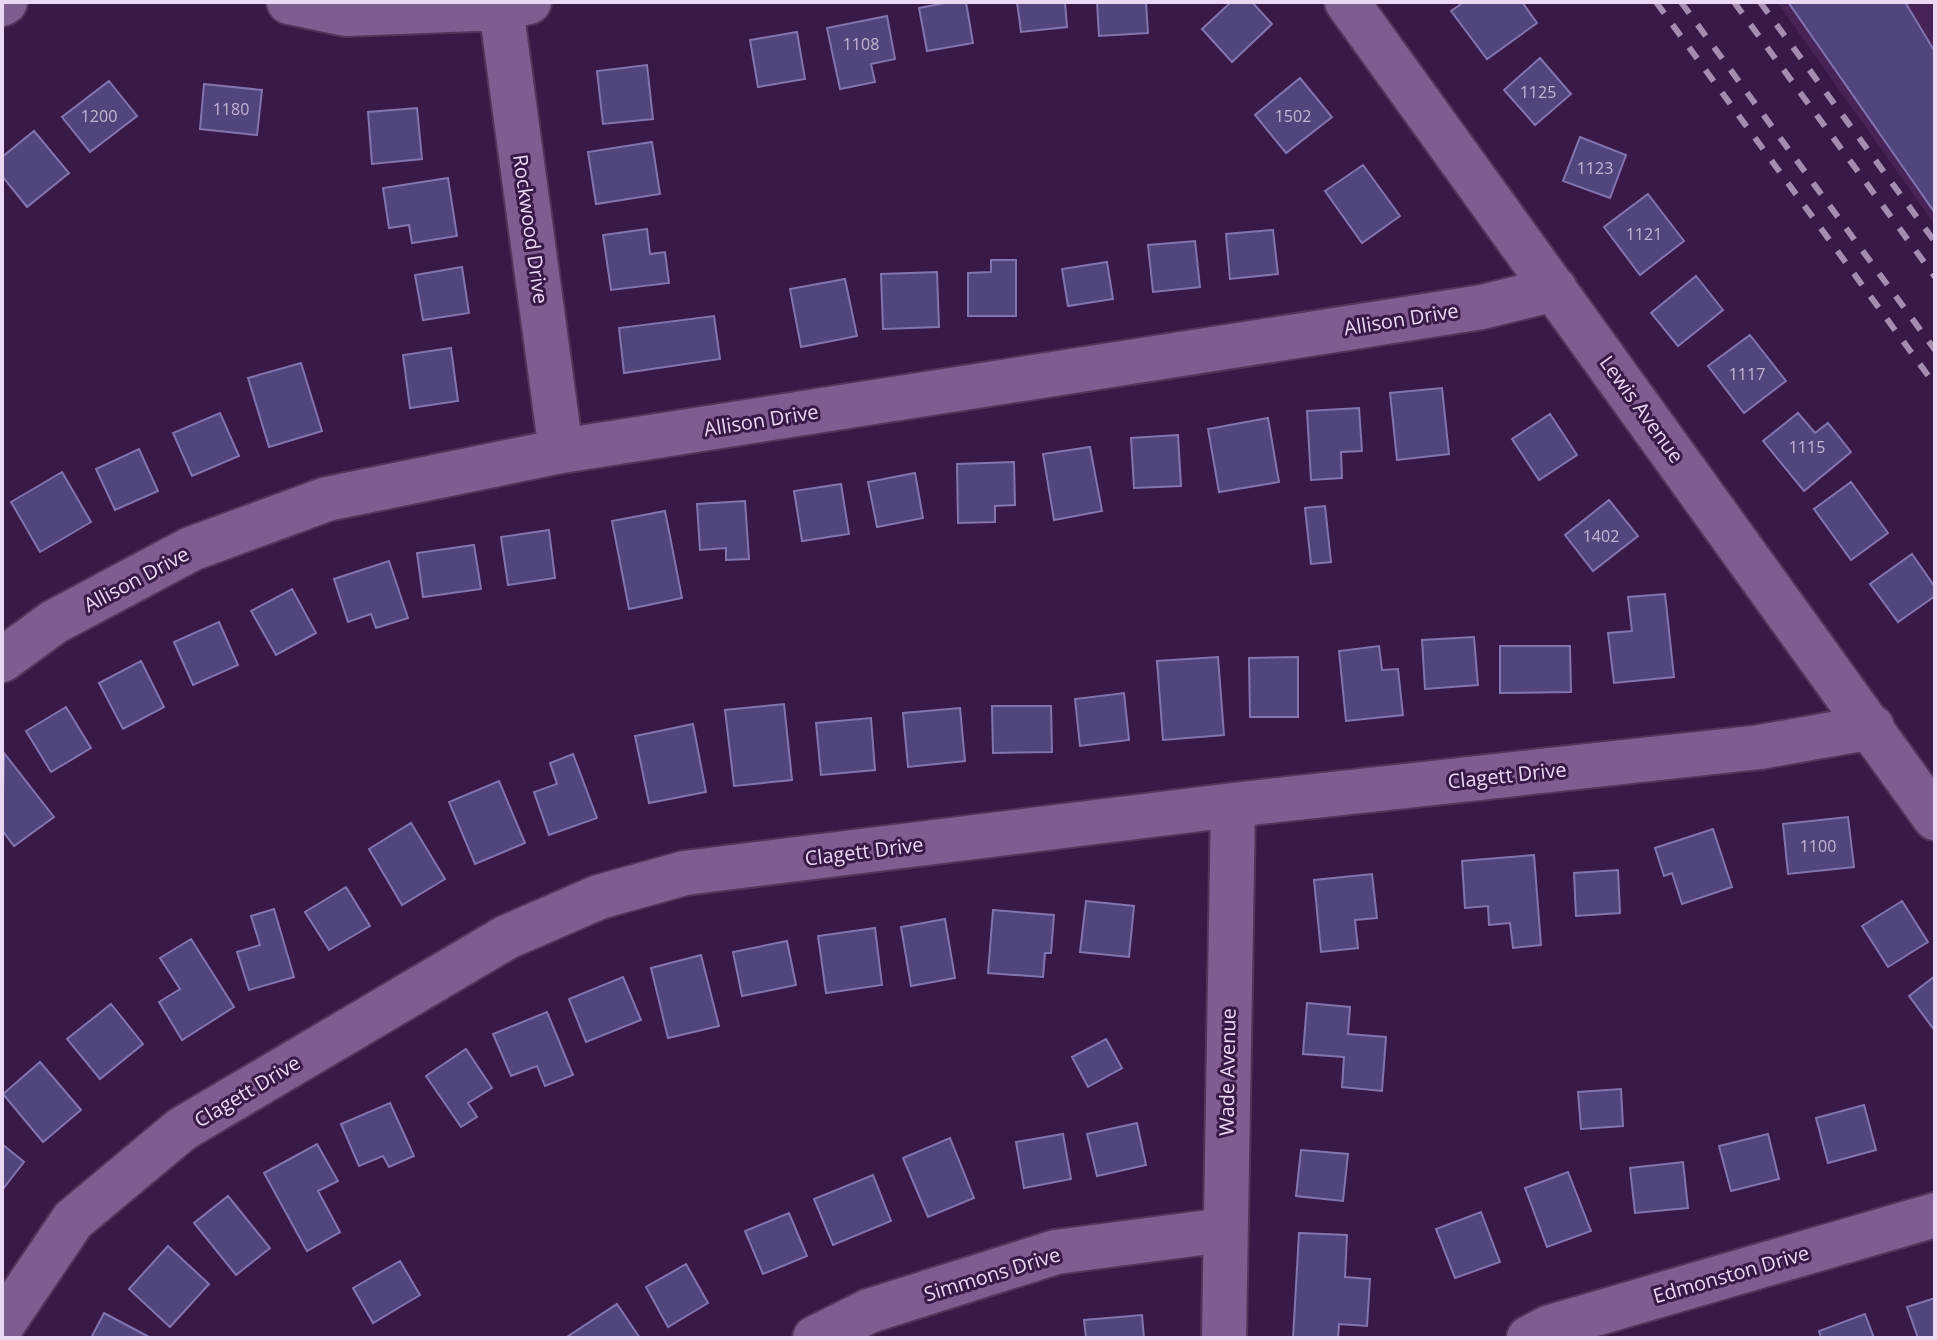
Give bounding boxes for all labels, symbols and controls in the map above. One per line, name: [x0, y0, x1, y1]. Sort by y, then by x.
house number: 1108: [843, 33, 879, 55]
house number: 1125: [1520, 81, 1556, 103]
house number: 1180: [213, 98, 249, 120]
house number: 1200: [81, 105, 117, 127]
house number: 1502: [1275, 105, 1311, 127]
street label: Rockwood Drive: [507, 153, 555, 305]
house number: 1123: [1577, 157, 1613, 179]
house number: 1121: [1626, 223, 1662, 245]
street label: Allison Drive: [1342, 297, 1460, 341]
street label: Lewis Avenue: [1594, 350, 1690, 468]
house number: 1117: [1729, 363, 1765, 385]
street label: Allison Drive: [702, 398, 820, 442]
house number: 1115: [1789, 436, 1825, 458]
house number: 1402: [1583, 525, 1619, 547]
street label: Allison Drive: [79, 540, 193, 618]
street label: Clagett Drive: [1446, 755, 1568, 795]
street label: Clagett Drive: [803, 830, 925, 872]
house number: 1100: [1800, 835, 1836, 857]
street label: Wade Avenue: [1212, 1008, 1242, 1136]
street label: Clagett Drive: [189, 1049, 305, 1133]
street label: Edmonston Drive: [1650, 1239, 1812, 1309]
street label: Simmons Drive: [921, 1240, 1063, 1308]

